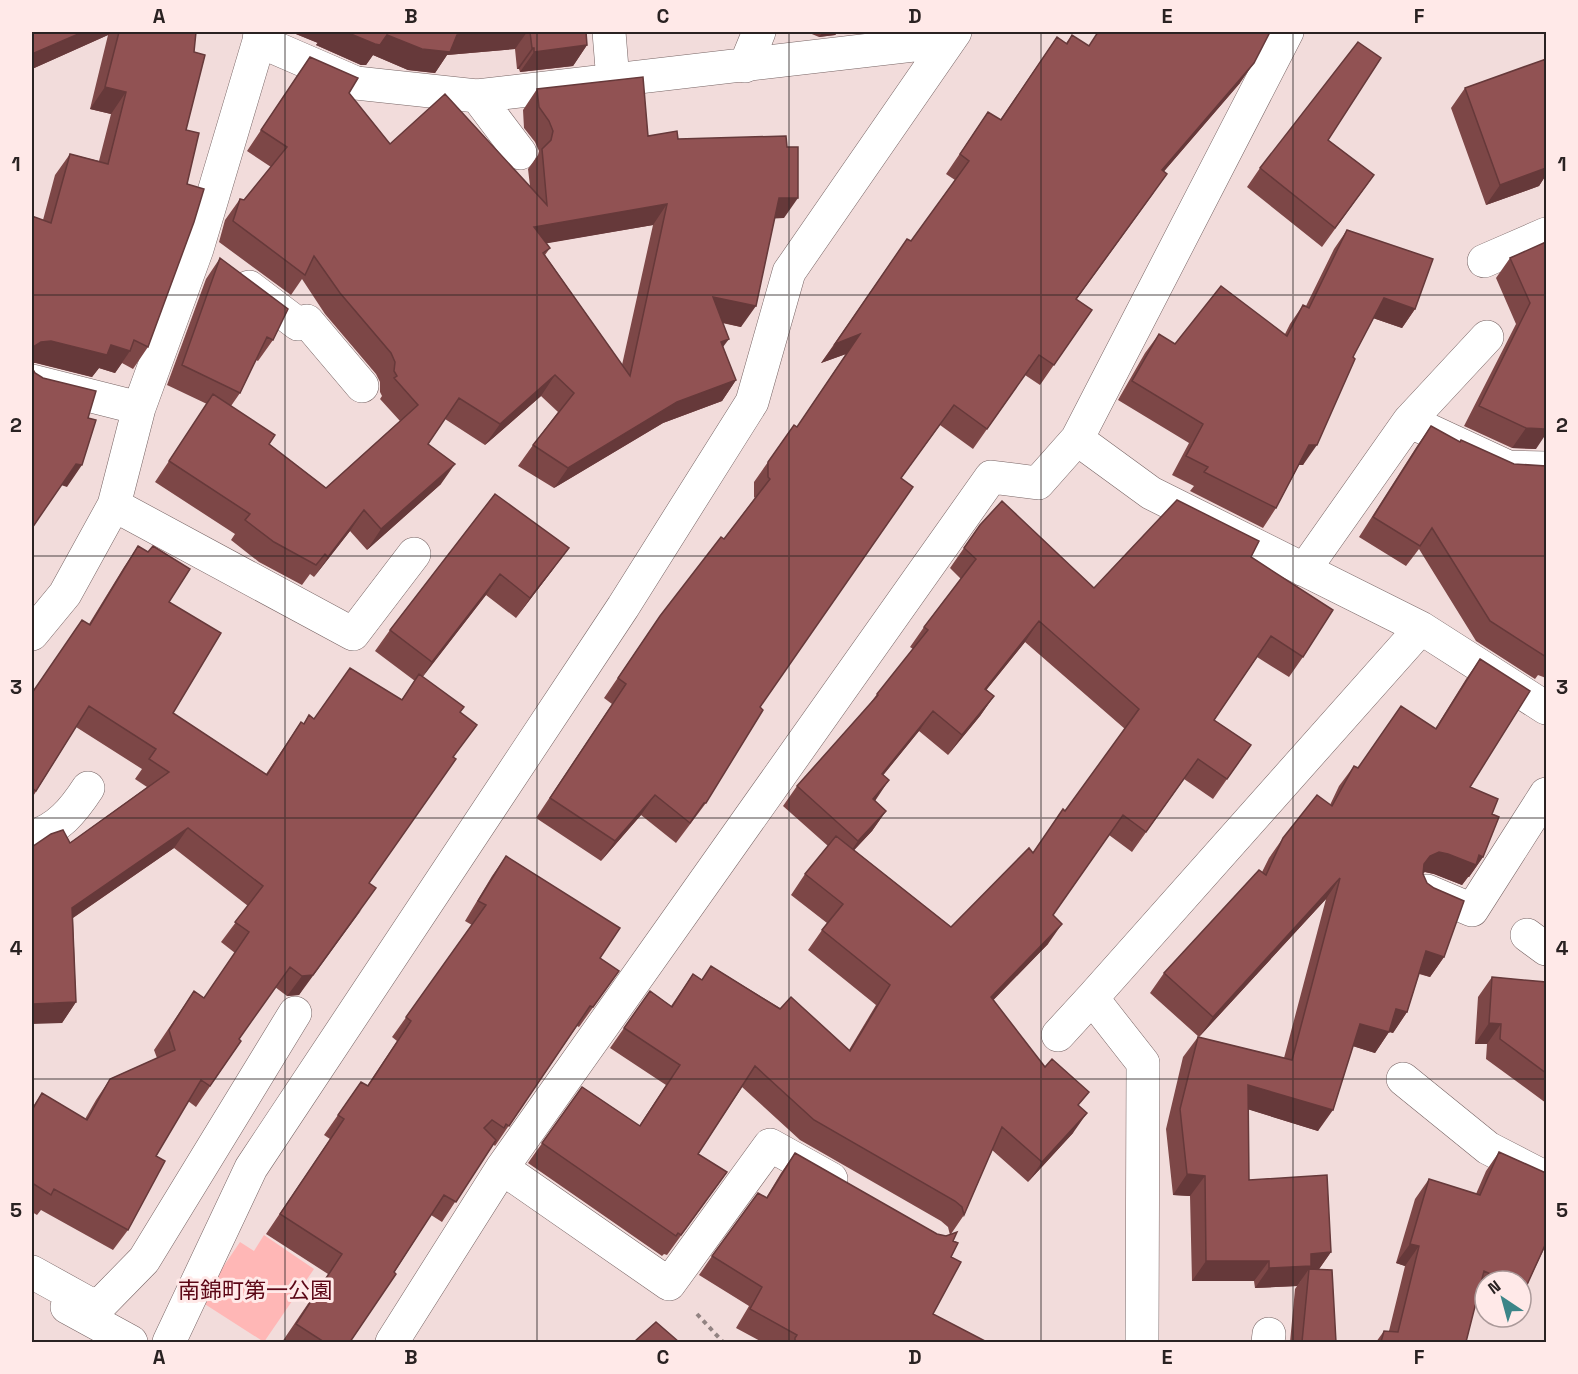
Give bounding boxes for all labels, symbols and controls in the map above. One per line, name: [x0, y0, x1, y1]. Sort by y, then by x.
text: A: [153, 3, 166, 29]
text: B: [404, 3, 418, 29]
text: C: [657, 3, 670, 29]
text: D: [908, 3, 922, 29]
text: E: [1161, 3, 1173, 29]
text: F: [1414, 3, 1425, 29]
text: 1: [11, 151, 21, 177]
text: 1: [1557, 151, 1567, 177]
text: 2: [10, 412, 22, 438]
text: 2: [1556, 412, 1568, 438]
text: 3: [10, 674, 22, 700]
text: 3: [1556, 674, 1568, 700]
text: 4: [10, 935, 23, 961]
text: 4: [1556, 935, 1569, 961]
text: 5: [10, 1197, 22, 1223]
text: 5: [1556, 1197, 1568, 1223]
north arrow: [1473, 1269, 1533, 1329]
park label: 南錦町第一公園: [178, 1276, 332, 1304]
text: N: [1484, 1276, 1505, 1299]
text: A: [153, 1344, 166, 1370]
text: B: [404, 1344, 418, 1370]
text: C: [657, 1344, 670, 1370]
text: D: [908, 1344, 922, 1370]
text: E: [1161, 1344, 1173, 1370]
text: F: [1414, 1344, 1425, 1370]

